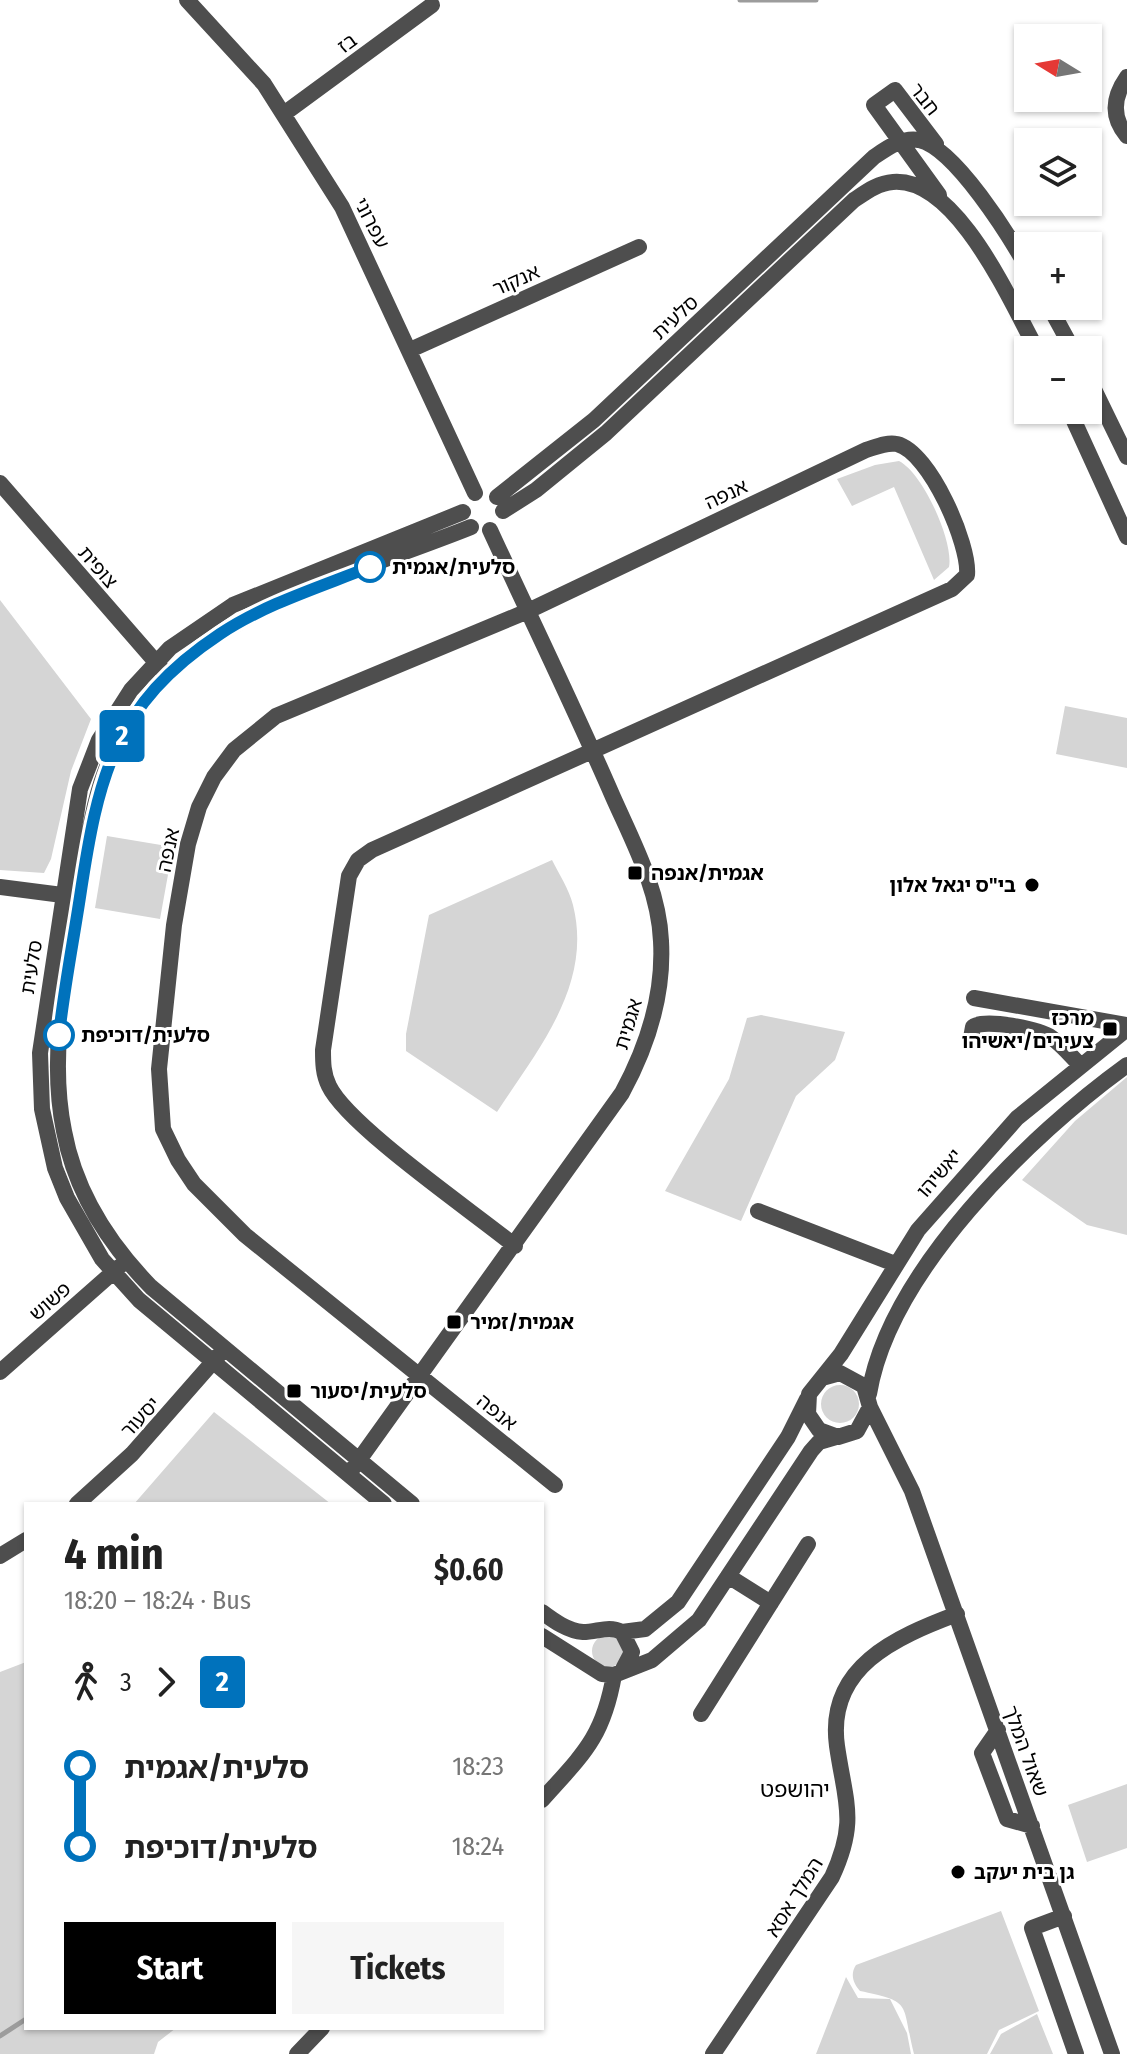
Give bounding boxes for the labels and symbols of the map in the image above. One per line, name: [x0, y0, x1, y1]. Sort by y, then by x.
north arrow: [1014, 24, 1102, 112]
street label: בז: [333, 28, 361, 58]
street label: חבר: [905, 78, 945, 120]
street label: עפרוני: [349, 194, 395, 252]
street label: אנקור: [489, 259, 543, 301]
street label: סלעית: [647, 290, 703, 344]
street label: אנפה: [701, 474, 751, 514]
street label: צופית: [73, 541, 123, 593]
marker: סלעית/אגמית: [355, 552, 385, 582]
place label: סלעית/אגמית: [392, 555, 515, 579]
line badge: 2: [96, 710, 148, 762]
street label: אנפה: [152, 826, 184, 874]
place label: אגמית/אנפה: [651, 861, 764, 885]
marker: אגמית/אנפה: [626, 864, 644, 882]
place label: בי"ס יגאל אלון: [889, 873, 1016, 897]
marker: בי"ס יגאל אלון: [1023, 876, 1041, 894]
street label: סלעית: [15, 938, 47, 996]
street label: אגמית: [609, 996, 647, 1052]
place label: מרכז צעירים/יאשיהו: [961, 1006, 1094, 1053]
marker: סלעית/דוכיפת: [44, 1020, 74, 1050]
marker: מרכז צעירים/יאשיהו: [1101, 1020, 1119, 1038]
place label: סלעית/דוכיפת: [81, 1023, 210, 1047]
street label: יאשיהו: [911, 1144, 967, 1202]
street label: פשוש: [24, 1276, 76, 1326]
place label: אגמית/זמיר: [470, 1310, 574, 1334]
marker: אגמית/זמיר: [445, 1313, 463, 1331]
place label: סלעית/יסעור: [310, 1379, 427, 1403]
marker: סלעית/יסעור: [285, 1382, 303, 1400]
street label: אנפה: [472, 1389, 522, 1435]
street label: יסעור: [115, 1392, 165, 1442]
street label: שאול המלך: [998, 1702, 1054, 1800]
district label: יהושפט: [760, 1776, 830, 1803]
street label: המלך אסא: [760, 1853, 828, 1941]
place label: גן בית יעקב: [974, 1860, 1074, 1884]
marker: גן בית יעקב: [949, 1863, 967, 1881]

